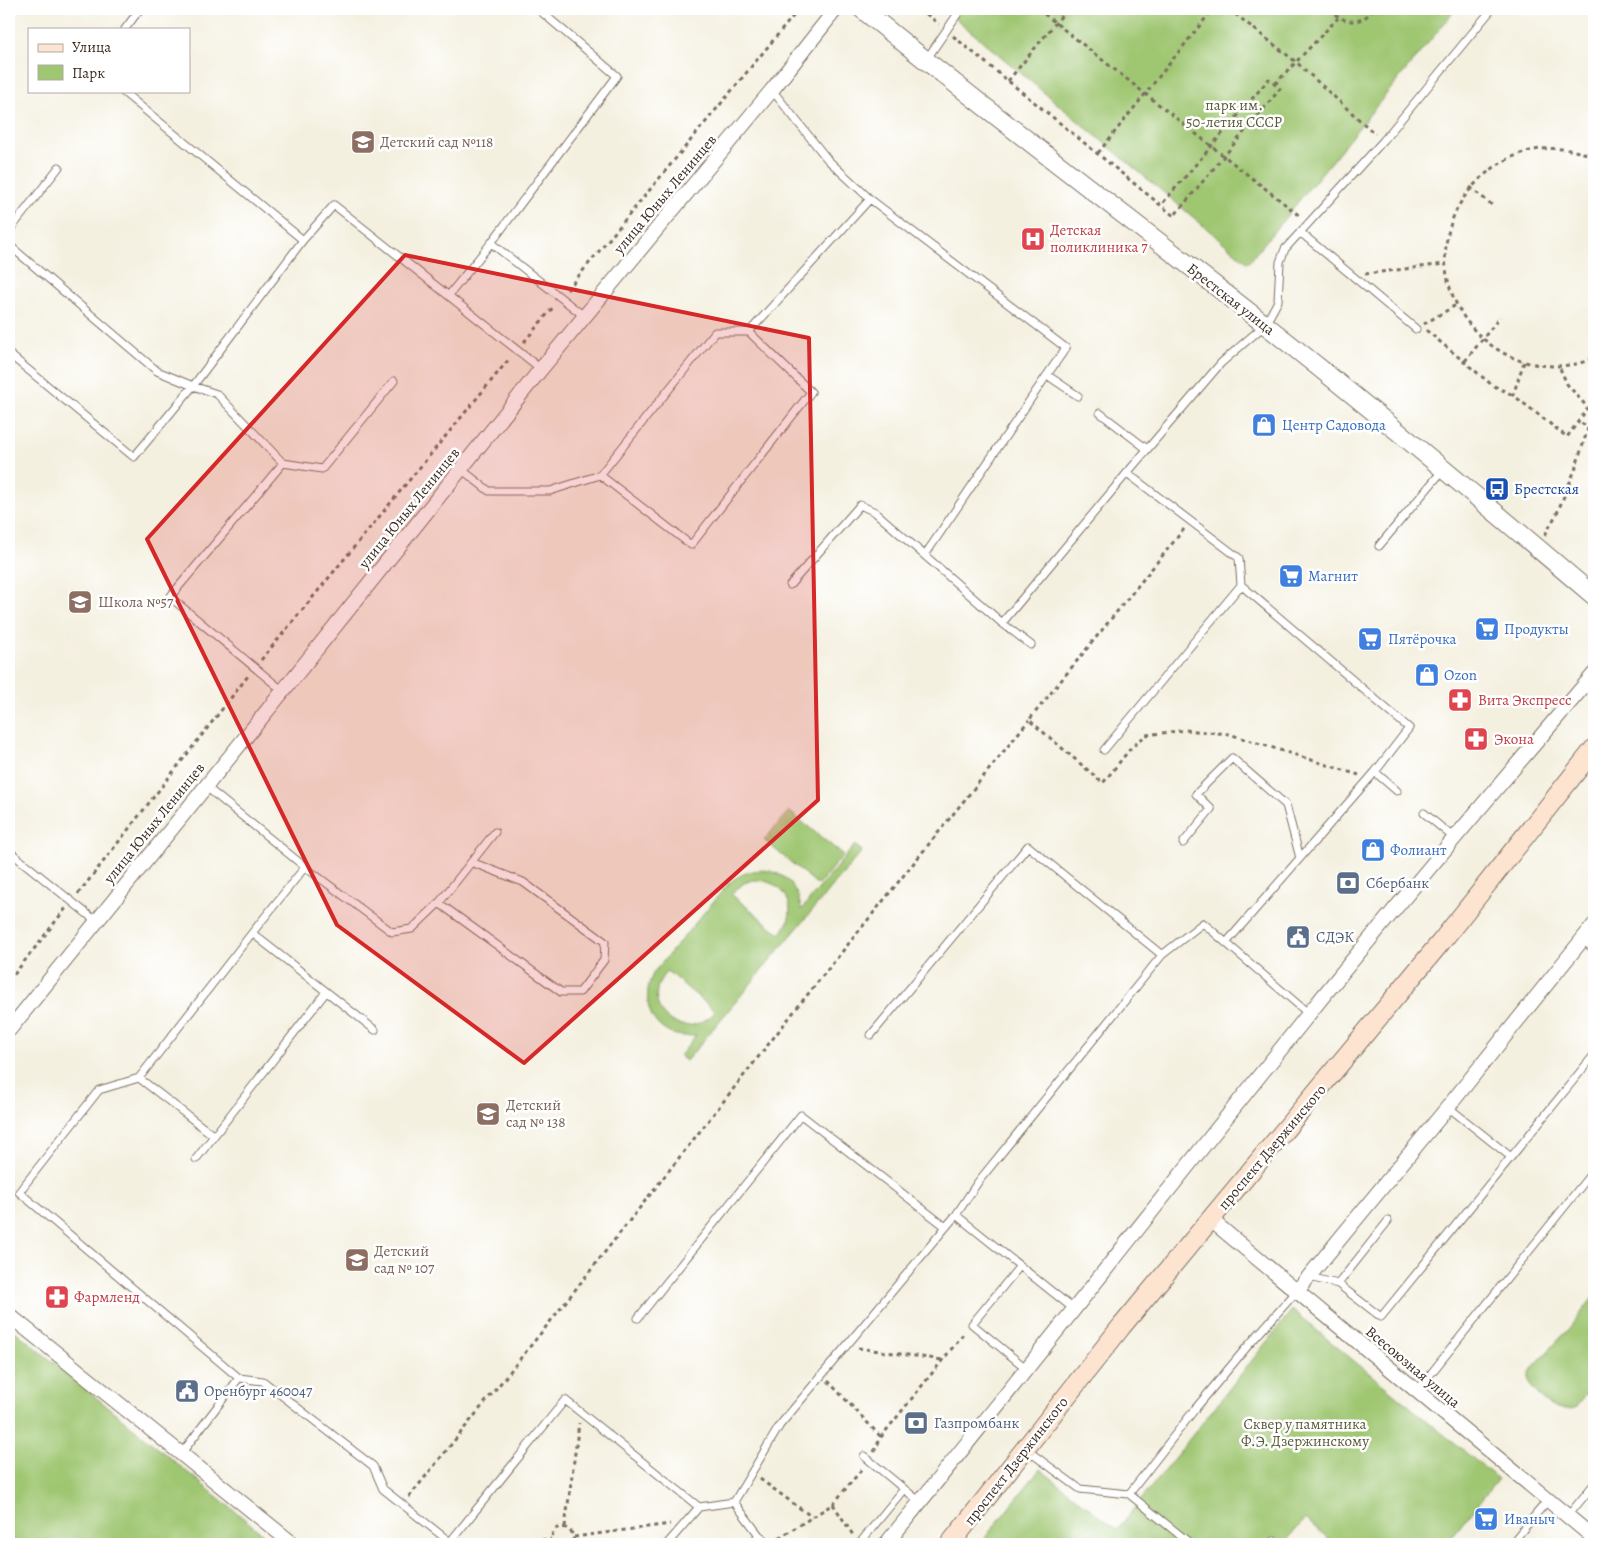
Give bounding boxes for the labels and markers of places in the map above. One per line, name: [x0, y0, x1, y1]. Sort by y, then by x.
school or university icon: Детский сад №118: [350, 129, 376, 155]
place label: Детский сад №118: [380, 132, 493, 152]
place label: Детская поликлиника 7: [1050, 220, 1148, 257]
hospital icon: Детская поликлиника 7: [1020, 226, 1046, 252]
shop icon: Центр Садовода: [1251, 412, 1277, 438]
place label: Центр Садовода: [1282, 415, 1386, 435]
bus stop icon: Брестская: [1484, 476, 1510, 502]
place label: Брестская: [1514, 479, 1579, 499]
supermarket icon: Магнит: [1278, 563, 1304, 589]
place label: Магнит: [1308, 566, 1358, 586]
school or university icon: Школа №57: [67, 589, 93, 615]
place label: Школа №57: [98, 592, 174, 612]
supermarket icon: Продукты: [1474, 616, 1500, 642]
place label: Продукты: [1504, 619, 1569, 639]
supermarket icon: Пятёрочка: [1357, 626, 1383, 652]
place label: Пятёрочка: [1388, 629, 1457, 649]
shop icon: Ozon: [1414, 662, 1440, 688]
place label: Ozon: [1444, 665, 1477, 685]
pharmacy icon: Вита Экспресс: [1447, 687, 1473, 713]
place label: Вита Экспресс: [1478, 690, 1571, 710]
pharmacy icon: Экона: [1463, 726, 1489, 752]
place label: Экона: [1494, 729, 1534, 749]
shop icon: Фолиант: [1360, 837, 1386, 863]
place label: Фолиант: [1390, 840, 1447, 860]
bank icon: Сбербанк: [1335, 870, 1361, 896]
place label: Сбербанк: [1366, 873, 1429, 893]
public building icon: СДЭК: [1285, 924, 1311, 950]
place label: СДЭК: [1316, 927, 1354, 947]
place label: Детский сад № 138: [506, 1095, 566, 1132]
school or university icon: Детский сад № 138: [475, 1101, 501, 1127]
place label: Детский сад № 107: [374, 1241, 435, 1278]
school or university icon: Детский сад № 107: [344, 1247, 370, 1273]
pharmacy icon: Фармленд: [44, 1284, 70, 1310]
place label: Фармленд: [74, 1287, 140, 1307]
public building icon: Оренбург 460047: [174, 1378, 200, 1404]
place label: Оренбург 460047: [204, 1381, 313, 1401]
bank icon: Газпромбанк: [903, 1410, 929, 1436]
place label: Газпромбанк: [934, 1413, 1019, 1433]
supermarket icon: Иваныч: [1473, 1506, 1499, 1532]
place label: Иваныч: [1504, 1509, 1555, 1529]

